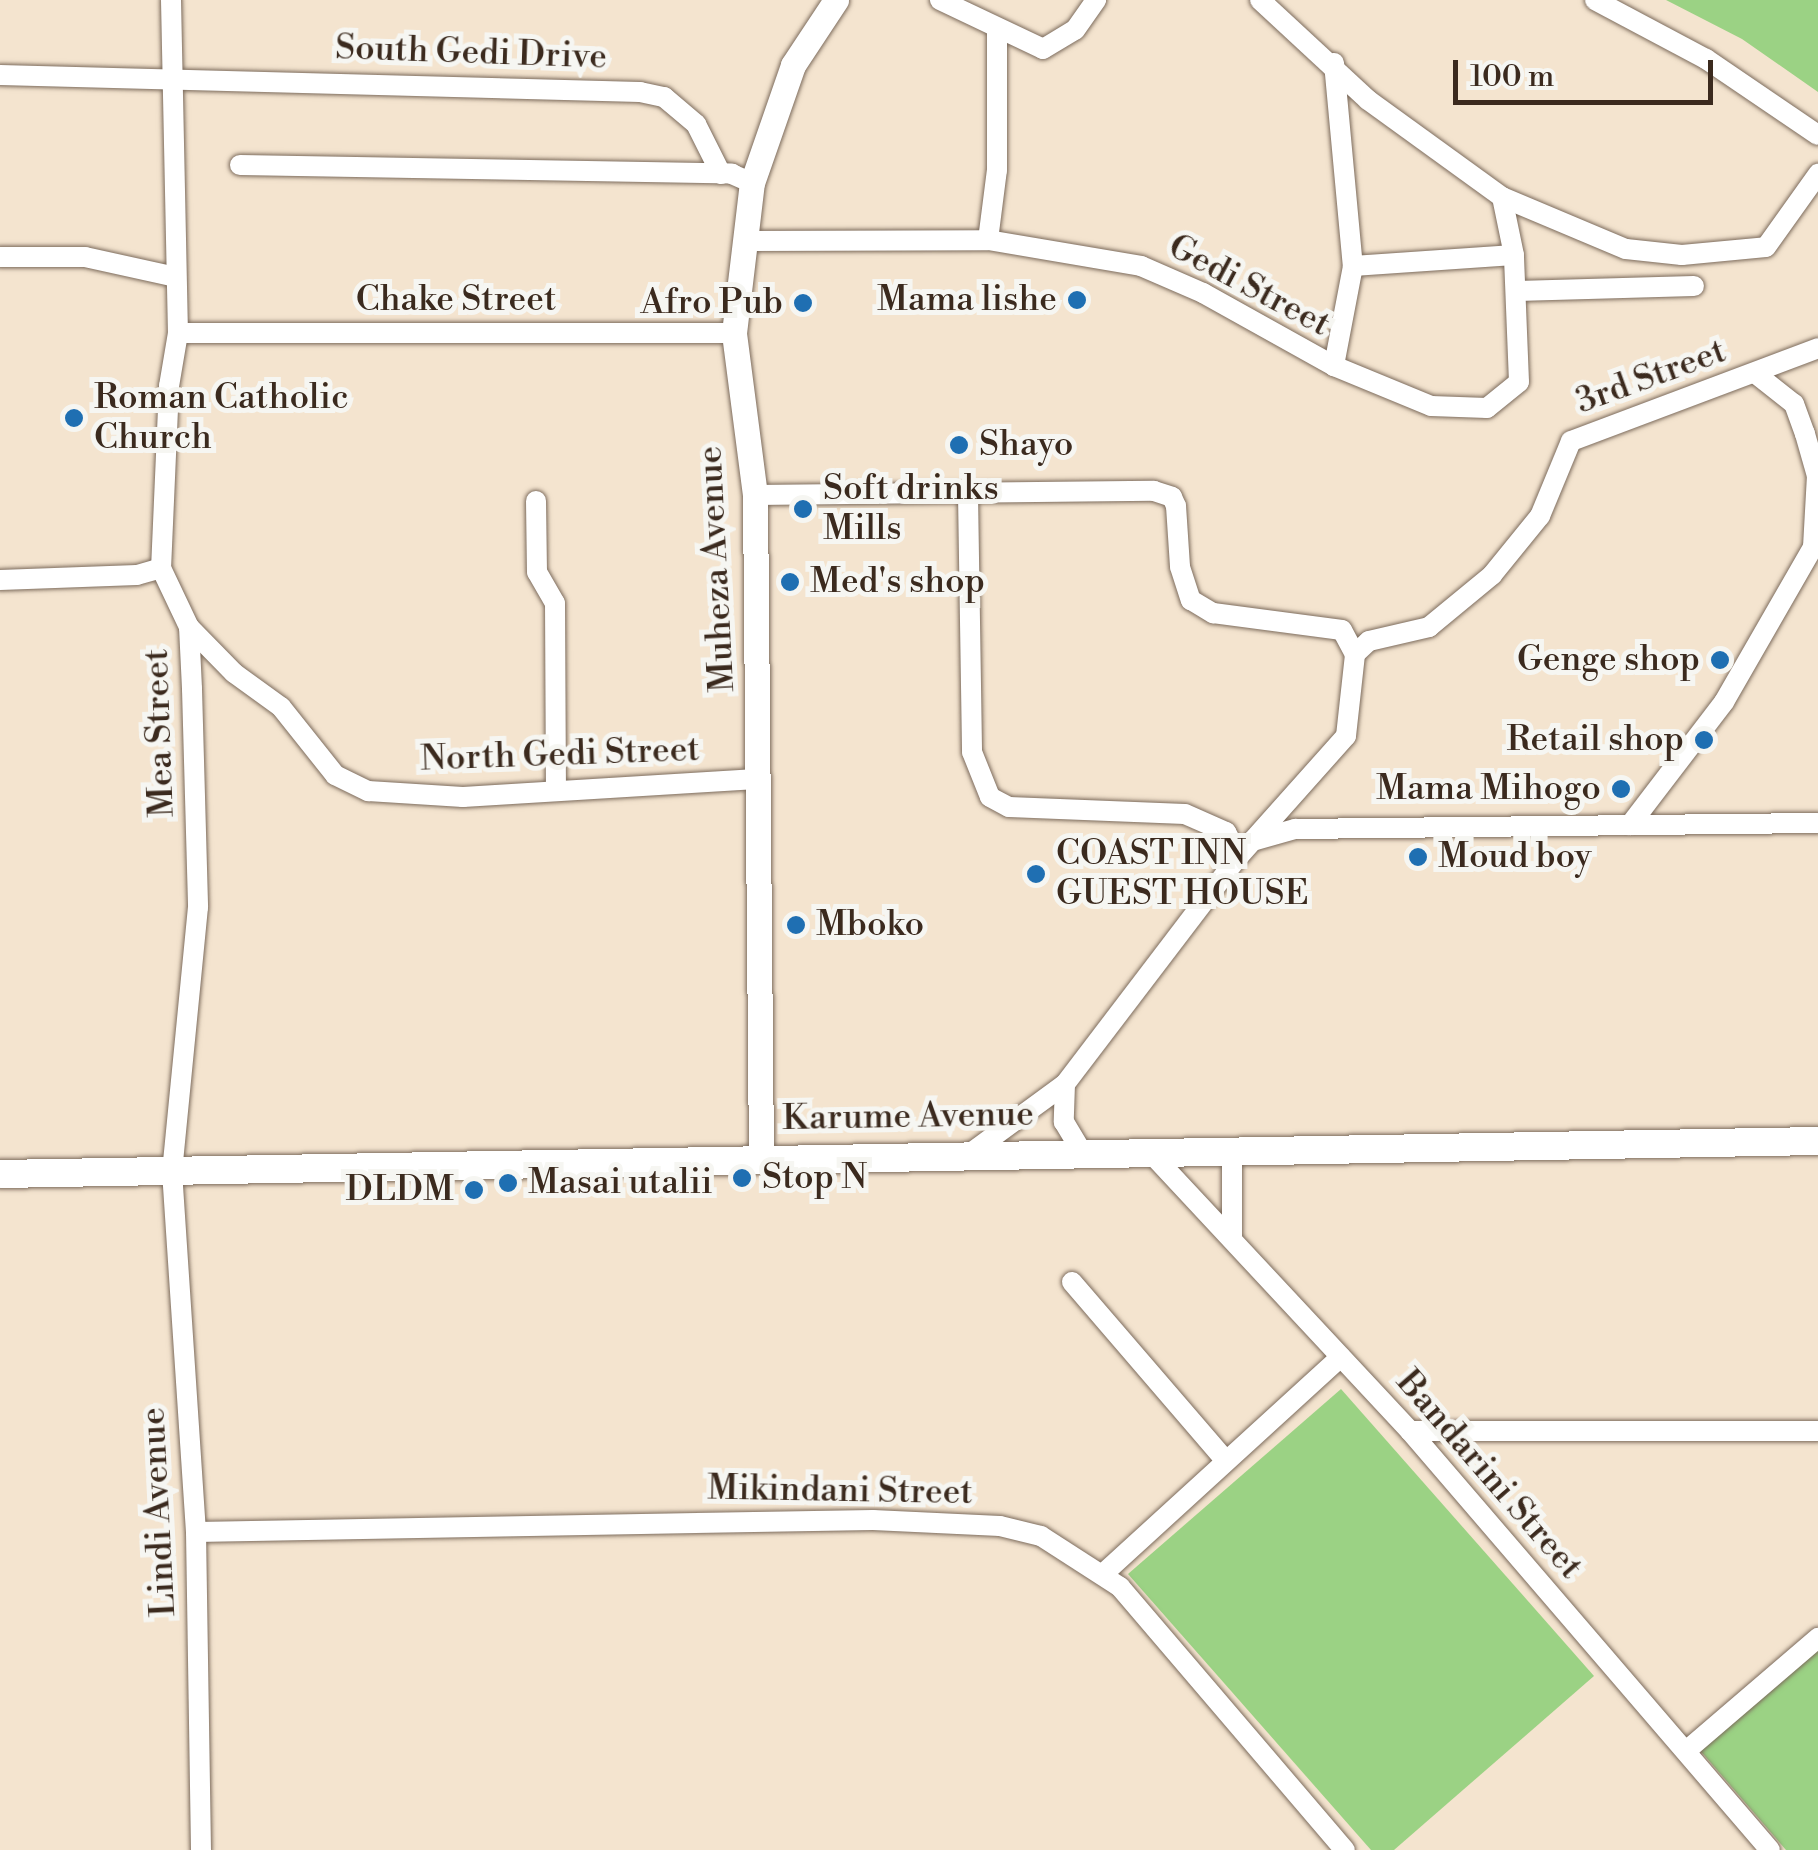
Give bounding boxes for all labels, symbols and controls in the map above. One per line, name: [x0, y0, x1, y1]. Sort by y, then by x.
street label: South Gedi Drive: [334, 27, 608, 79]
scale bar: [1458, 40, 1718, 102]
text: 100 m: [1470, 58, 1554, 96]
street label: Gedi Street: [1161, 226, 1337, 346]
street label: Chake Street: [356, 279, 556, 321]
place label: Mama lishe: [877, 279, 1057, 321]
place label: Afro Pub: [641, 282, 783, 324]
marker: Mama lishe: [1066, 289, 1088, 311]
marker: Afro Pub: [792, 292, 814, 314]
street label: 3rd Street: [1570, 331, 1732, 423]
place label: Roman Catholic Church: [94, 377, 349, 459]
marker: Roman Catholic Church: [63, 407, 85, 429]
place label: Shayo: [979, 424, 1073, 466]
marker: Shayo: [948, 434, 970, 456]
street label: Muheza Avenue: [690, 445, 744, 693]
place label: Soft drinks Mills: [823, 468, 999, 550]
marker: Soft drinks Mills: [792, 498, 814, 520]
place label: Med's shop: [810, 561, 985, 603]
marker: Med's shop: [779, 571, 801, 593]
place label: Genge shop: [1517, 639, 1700, 681]
street label: Mea Street: [136, 648, 184, 818]
marker: Genge shop: [1709, 649, 1731, 671]
place label: Retail shop: [1507, 719, 1684, 761]
street label: North Gedi Street: [420, 729, 700, 781]
marker: Retail shop: [1693, 729, 1715, 751]
place label: Mama Mihogo: [1376, 768, 1601, 810]
marker: Mama Mihogo: [1610, 778, 1632, 800]
place label: COAST INN GUEST HOUSE: [1056, 833, 1309, 915]
place label: Moud boy: [1438, 836, 1592, 878]
marker: Moud boy: [1407, 846, 1429, 868]
marker: COAST INN GUEST HOUSE: [1025, 863, 1047, 885]
place label: Mboko: [816, 904, 924, 946]
marker: Mboko: [785, 914, 807, 936]
street label: Karume Avenue: [782, 1094, 1034, 1140]
place label: Stop N: [762, 1157, 867, 1199]
place label: Masai utalii: [528, 1162, 713, 1204]
marker: Stop N: [731, 1167, 753, 1189]
place label: DLDM: [346, 1169, 454, 1211]
marker: Masai utalii: [497, 1172, 519, 1194]
marker: DLDM: [463, 1179, 485, 1201]
street label: Bandarini Street: [1387, 1362, 1591, 1588]
street label: Lindi Avenue: [133, 1406, 185, 1618]
street label: Mikindani Street: [707, 1468, 973, 1514]

